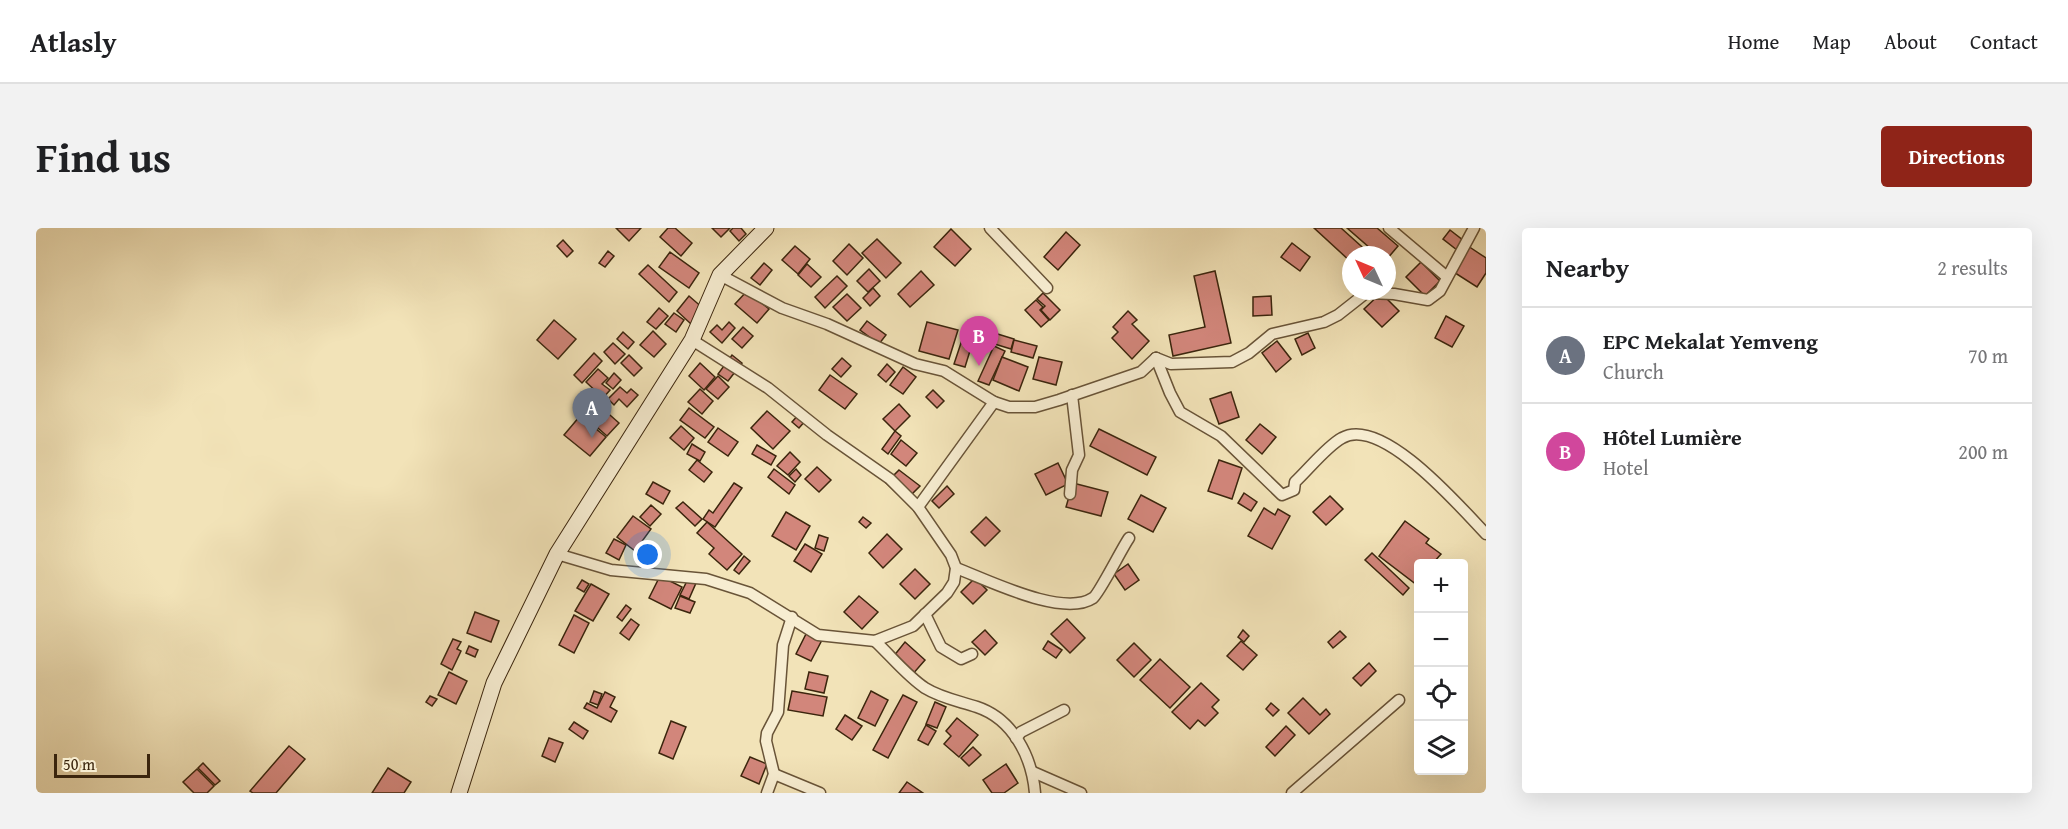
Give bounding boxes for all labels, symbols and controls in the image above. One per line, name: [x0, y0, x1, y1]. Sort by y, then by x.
text: Atlasly: [30, 21, 117, 62]
text: Home: [1728, 26, 1779, 57]
text: Map: [1812, 26, 1851, 57]
text: About: [1884, 26, 1937, 57]
text: Contact: [1970, 26, 2038, 57]
text: Find us: [36, 126, 171, 187]
button: Directions: [1881, 126, 2032, 187]
north arrow: [1342, 246, 1396, 300]
text: Nearby: [1546, 248, 1629, 287]
text: 2 results: [1937, 253, 2008, 282]
pin: B: [960, 316, 998, 366]
text: EPC Mekalat Yemveng: [1603, 325, 1818, 357]
text: A: [1559, 341, 1572, 370]
text: 70 m: [1968, 341, 2008, 370]
text: Church: [1603, 357, 1664, 386]
pin: A: [572, 388, 612, 438]
text: Hôtel Lumière: [1603, 421, 1742, 453]
text: B: [1559, 437, 1572, 466]
text: 200 m: [1958, 437, 2008, 466]
text: Hotel: [1603, 453, 1649, 482]
your location: [633, 540, 662, 569]
map controls: [1414, 559, 1468, 775]
button: +: [1414, 559, 1468, 613]
button: −: [1414, 613, 1468, 667]
button: locate: [1414, 667, 1468, 721]
button: layers: [1414, 721, 1468, 775]
scale bar: [54, 751, 150, 778]
text: 50 m: [63, 752, 95, 776]

